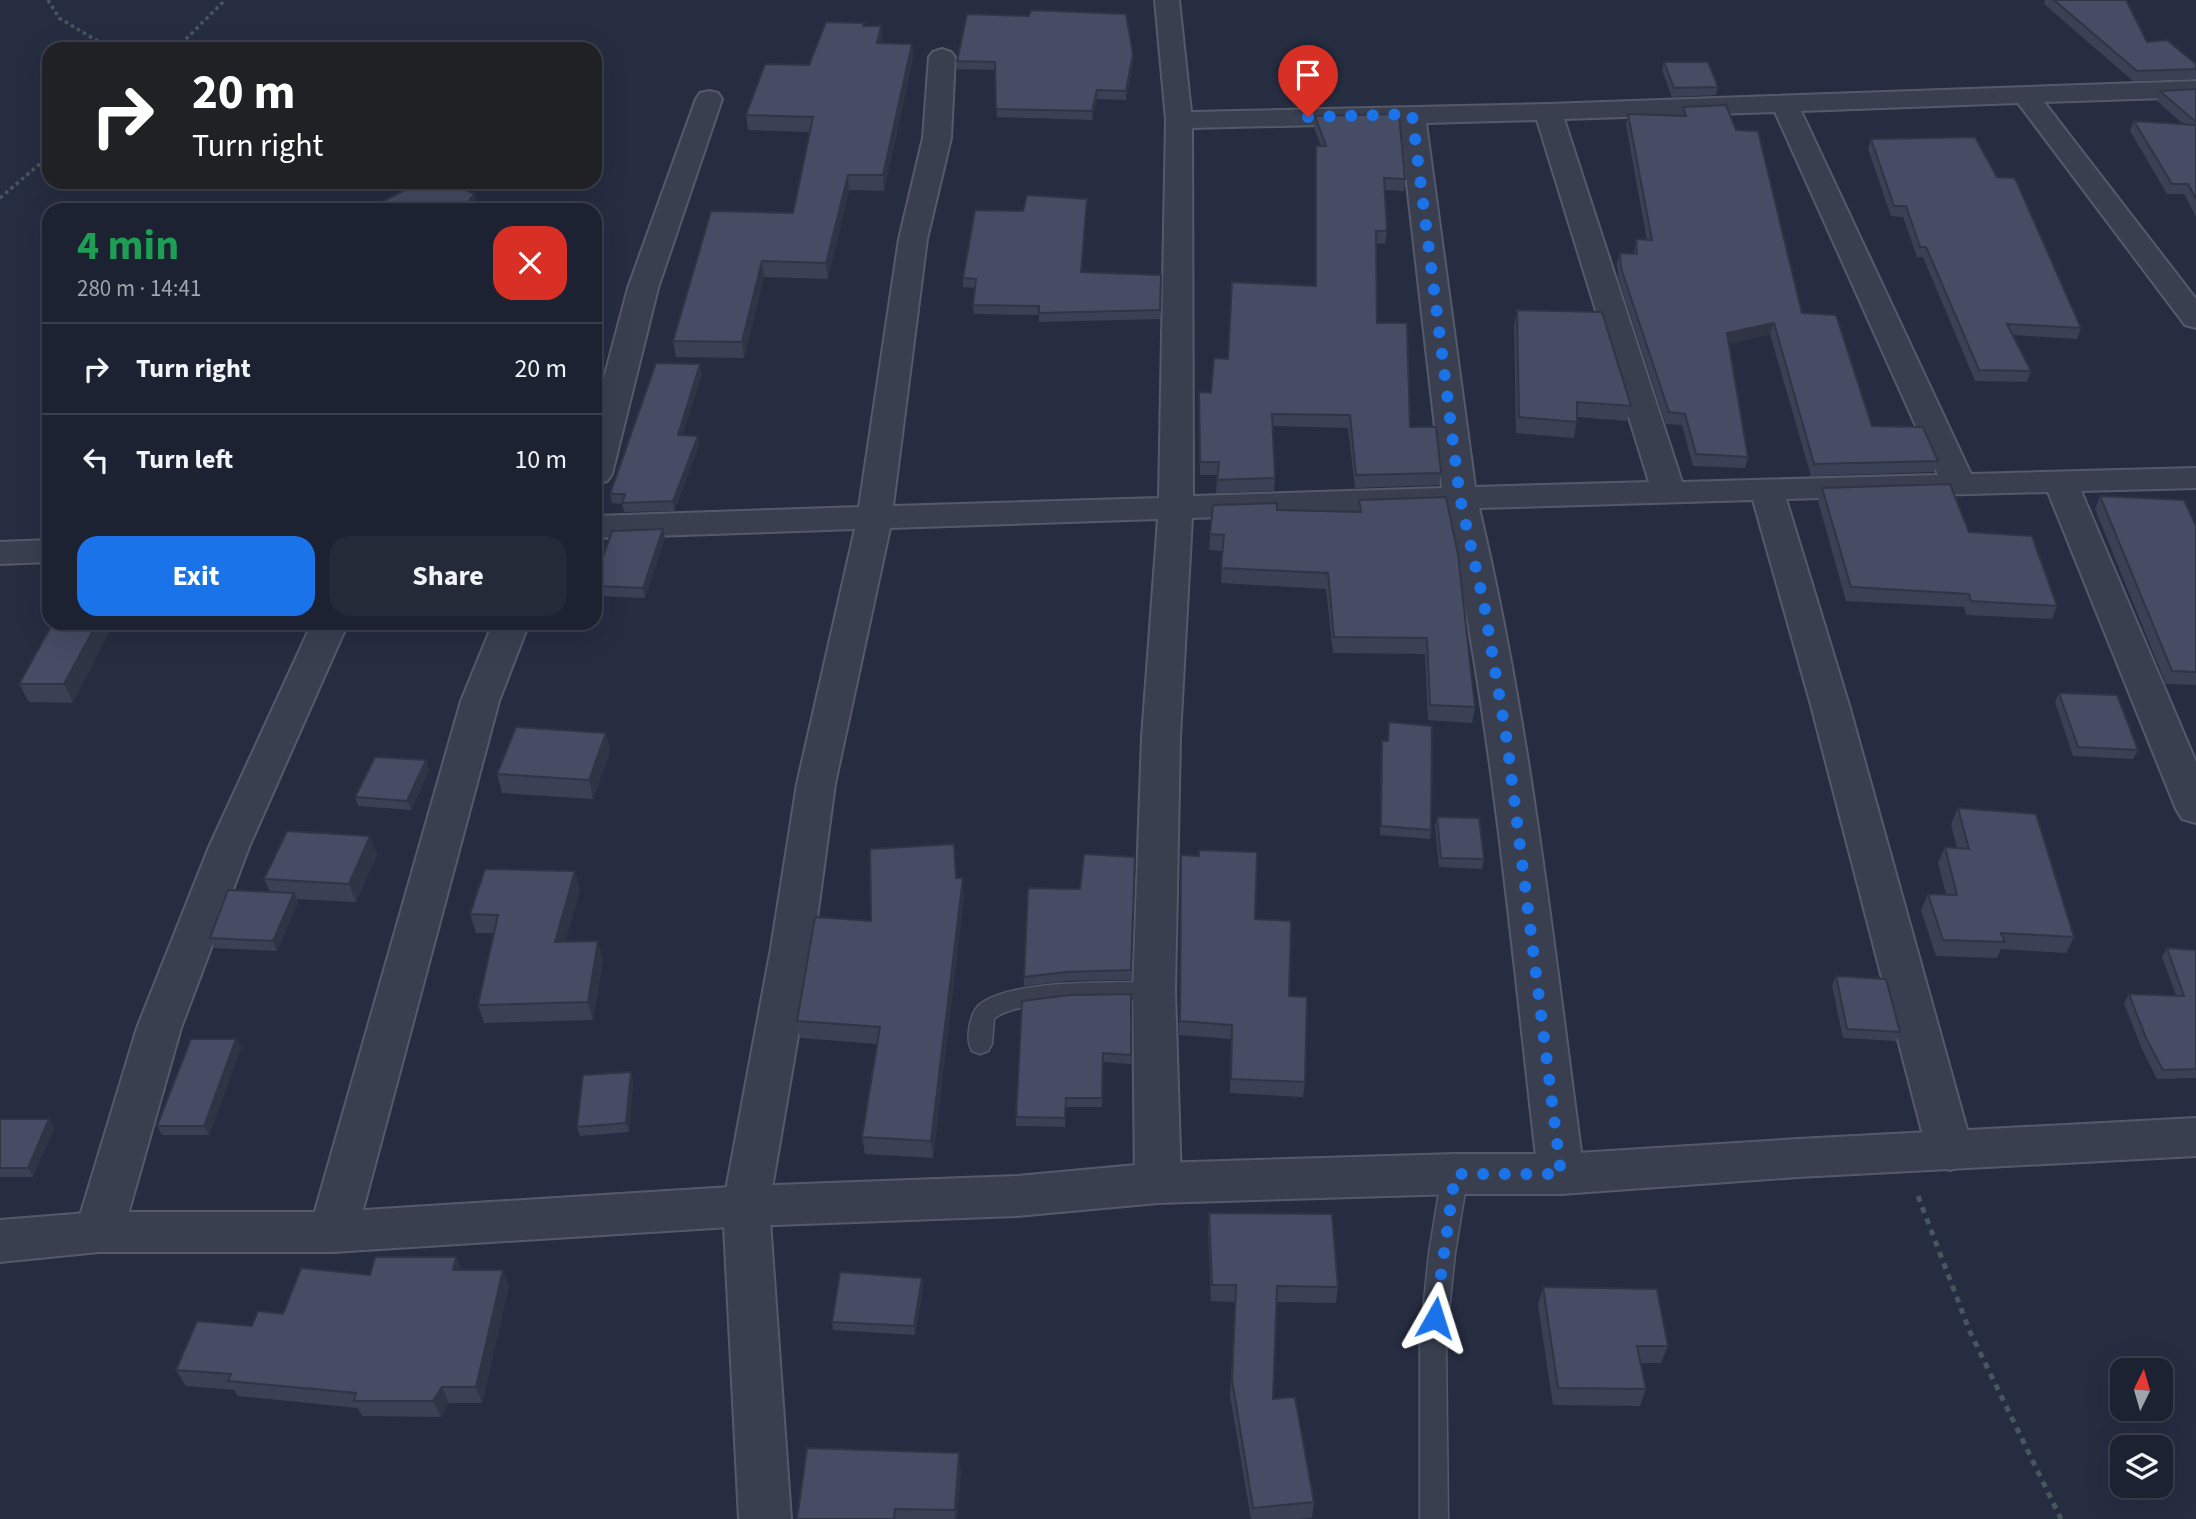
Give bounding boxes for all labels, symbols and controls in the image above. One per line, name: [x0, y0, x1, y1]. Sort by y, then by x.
pin: [1278, 45, 1338, 117]
icon: arrive: [1289, 56, 1327, 94]
text: 20 m: [192, 58, 296, 128]
icon: right: [77, 70, 168, 161]
text: Turn right: [192, 123, 323, 169]
text: 4 min: [77, 216, 179, 276]
button: close: [493, 226, 567, 300]
text: 280 m · 14:41: [77, 272, 201, 305]
icon: right: [77, 350, 115, 388]
text: Turn right: [136, 350, 251, 387]
text: 20 m: [514, 350, 567, 387]
icon: left: [77, 441, 115, 479]
text: Turn left: [136, 441, 233, 478]
text: 10 m: [514, 441, 567, 478]
button: Exit: [77, 536, 315, 616]
button: Share: [329, 536, 567, 616]
position arrow: [1398, 1281, 1472, 1355]
north arrow: [2110, 1358, 2174, 1421]
map controls: [2110, 1358, 2173, 1498]
button: layers: [2110, 1435, 2173, 1498]

